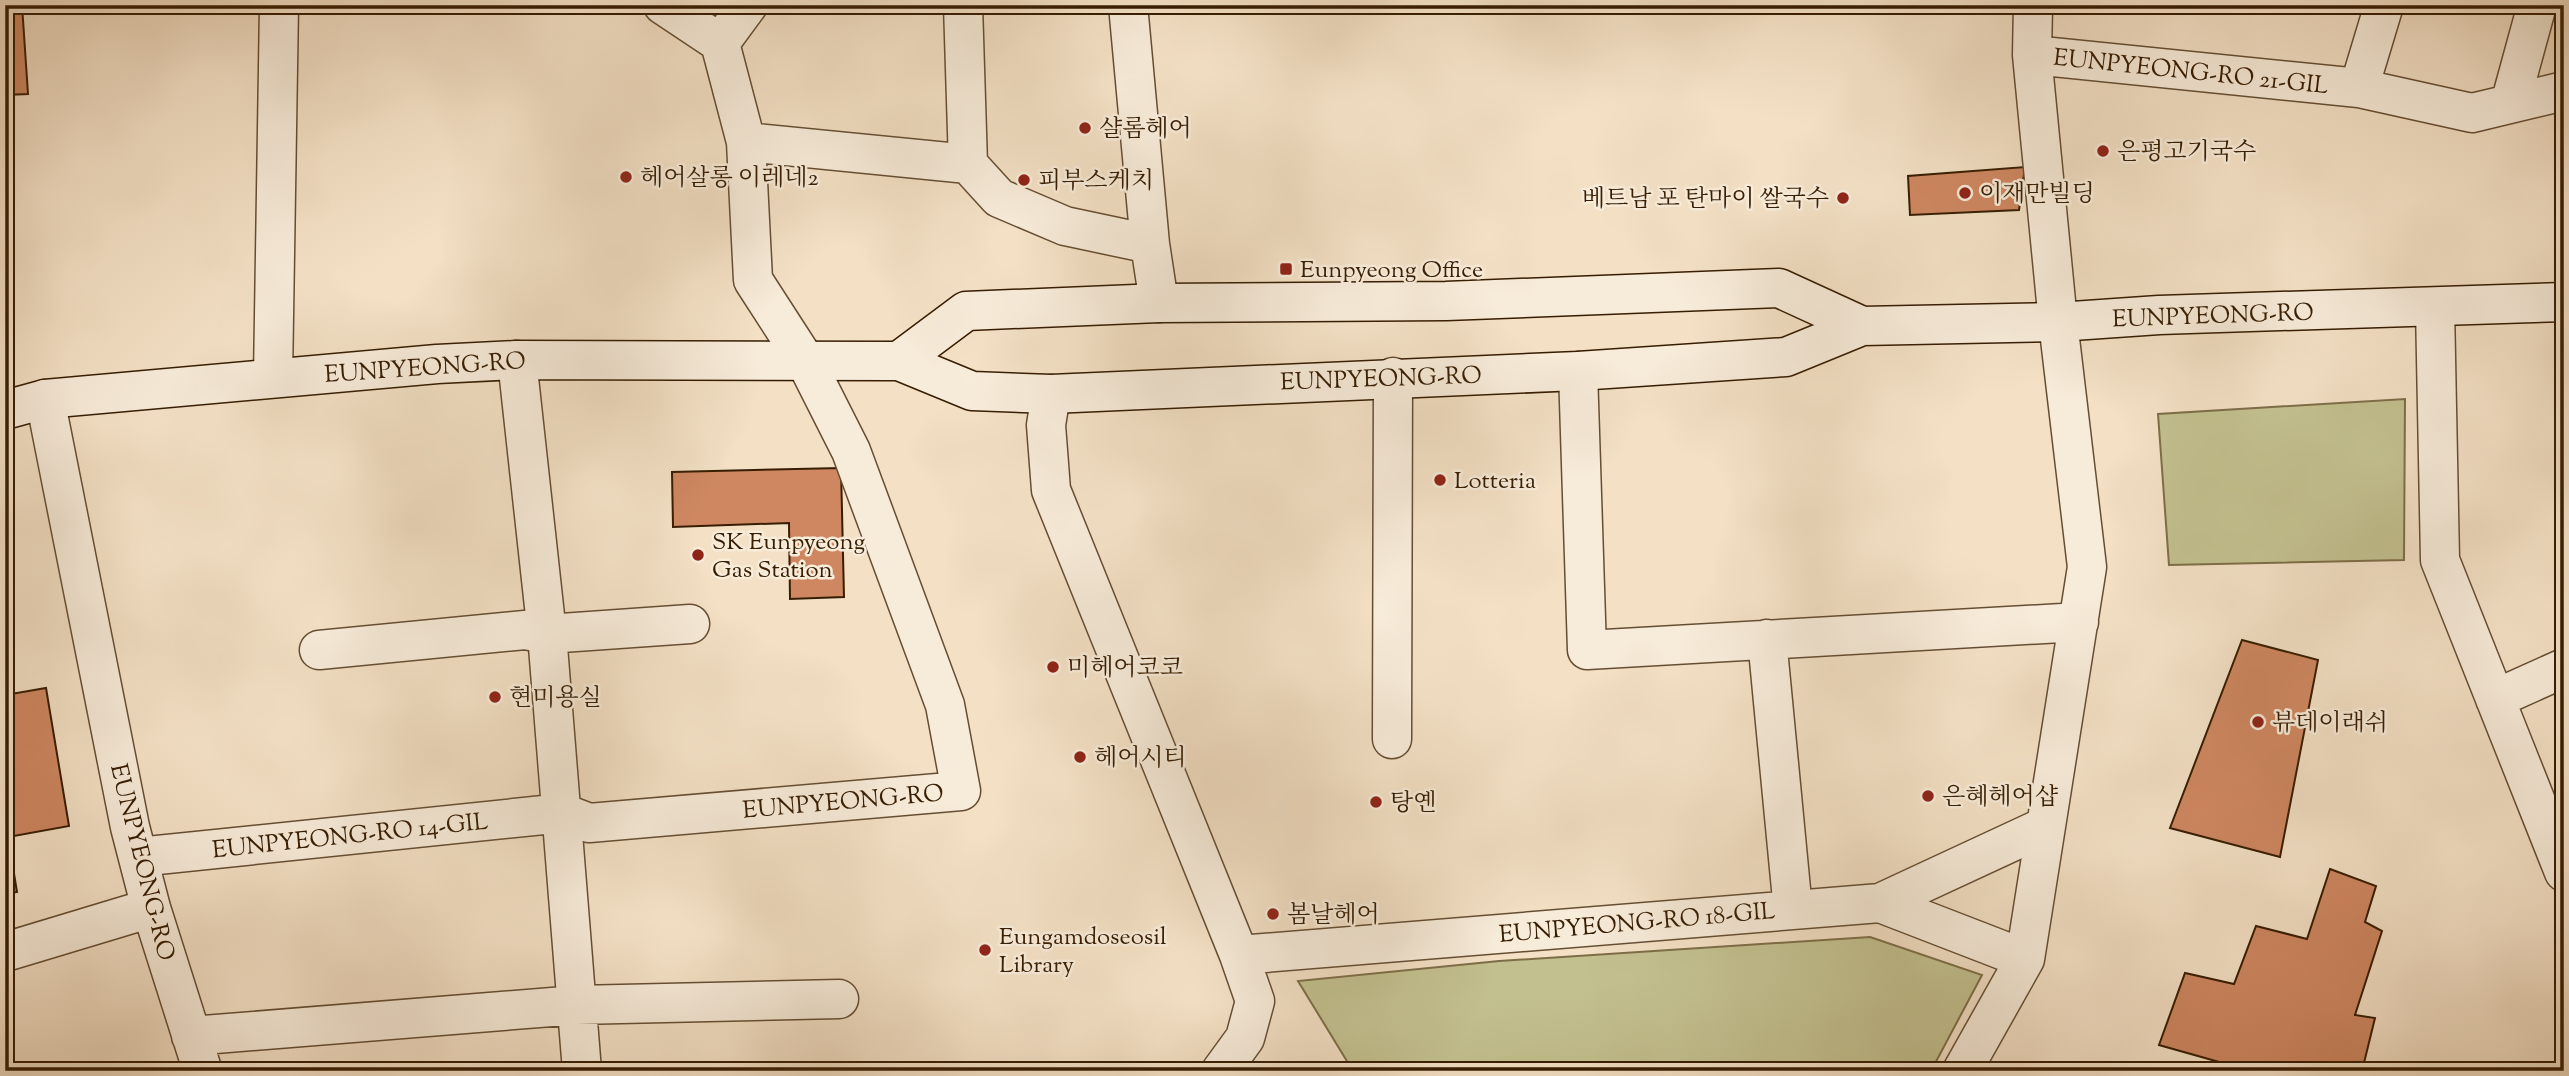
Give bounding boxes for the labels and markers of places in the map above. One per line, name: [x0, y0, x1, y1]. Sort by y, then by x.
place label: 샬롬헤어: [1099, 113, 1192, 147]
marker: 샬롬헤어: [1077, 120, 1093, 136]
place label: 은평고기국수: [2117, 136, 2256, 170]
marker: 은평고기국수: [2095, 143, 2111, 159]
place label: 헤어살롱 이레네2: [640, 162, 819, 196]
place label: 피부스케치: [1038, 165, 1154, 199]
marker: 헤어살롱 이레네2: [618, 169, 634, 185]
marker: 피부스케치: [1016, 172, 1032, 188]
place label: 이재만빌딩: [1979, 178, 2095, 212]
place label: 베트남 포 탄마이 쌀국수: [1582, 183, 1829, 217]
marker: 이재만빌딩: [1957, 185, 1973, 201]
marker: 베트남 포 탄마이 쌀국수: [1835, 190, 1851, 206]
place label: Eunpyeong Office: [1300, 254, 1483, 288]
marker: Eunpyeong Office: [1278, 261, 1294, 277]
place label: Lotteria: [1454, 465, 1536, 499]
marker: Lotteria: [1432, 472, 1448, 488]
place label: SK Eunpyeong Gas Station: [712, 526, 865, 588]
marker: SK Eunpyeong Gas Station: [690, 547, 706, 563]
place label: 미헤어코코: [1067, 652, 1183, 686]
marker: 미헤어코코: [1045, 659, 1061, 675]
place label: 현미용실: [509, 682, 602, 716]
marker: 현미용실: [487, 689, 503, 705]
place label: 뷰데이래쉬: [2272, 707, 2388, 741]
marker: 뷰데이래쉬: [2250, 714, 2266, 730]
place label: 헤어시티: [1094, 742, 1187, 776]
marker: 헤어시티: [1072, 749, 1088, 765]
place label: 은혜헤어샵: [1942, 781, 2059, 815]
place label: 탕옌: [1390, 787, 1436, 821]
marker: 은혜헤어샵: [1920, 788, 1936, 804]
marker: 탕옌: [1368, 794, 1384, 810]
place label: 봄날헤어: [1287, 899, 1380, 933]
marker: 봄날헤어: [1265, 906, 1281, 922]
place label: Eungamdoseosil Library: [999, 921, 1167, 983]
marker: Eungamdoseosil Library: [977, 942, 993, 958]

